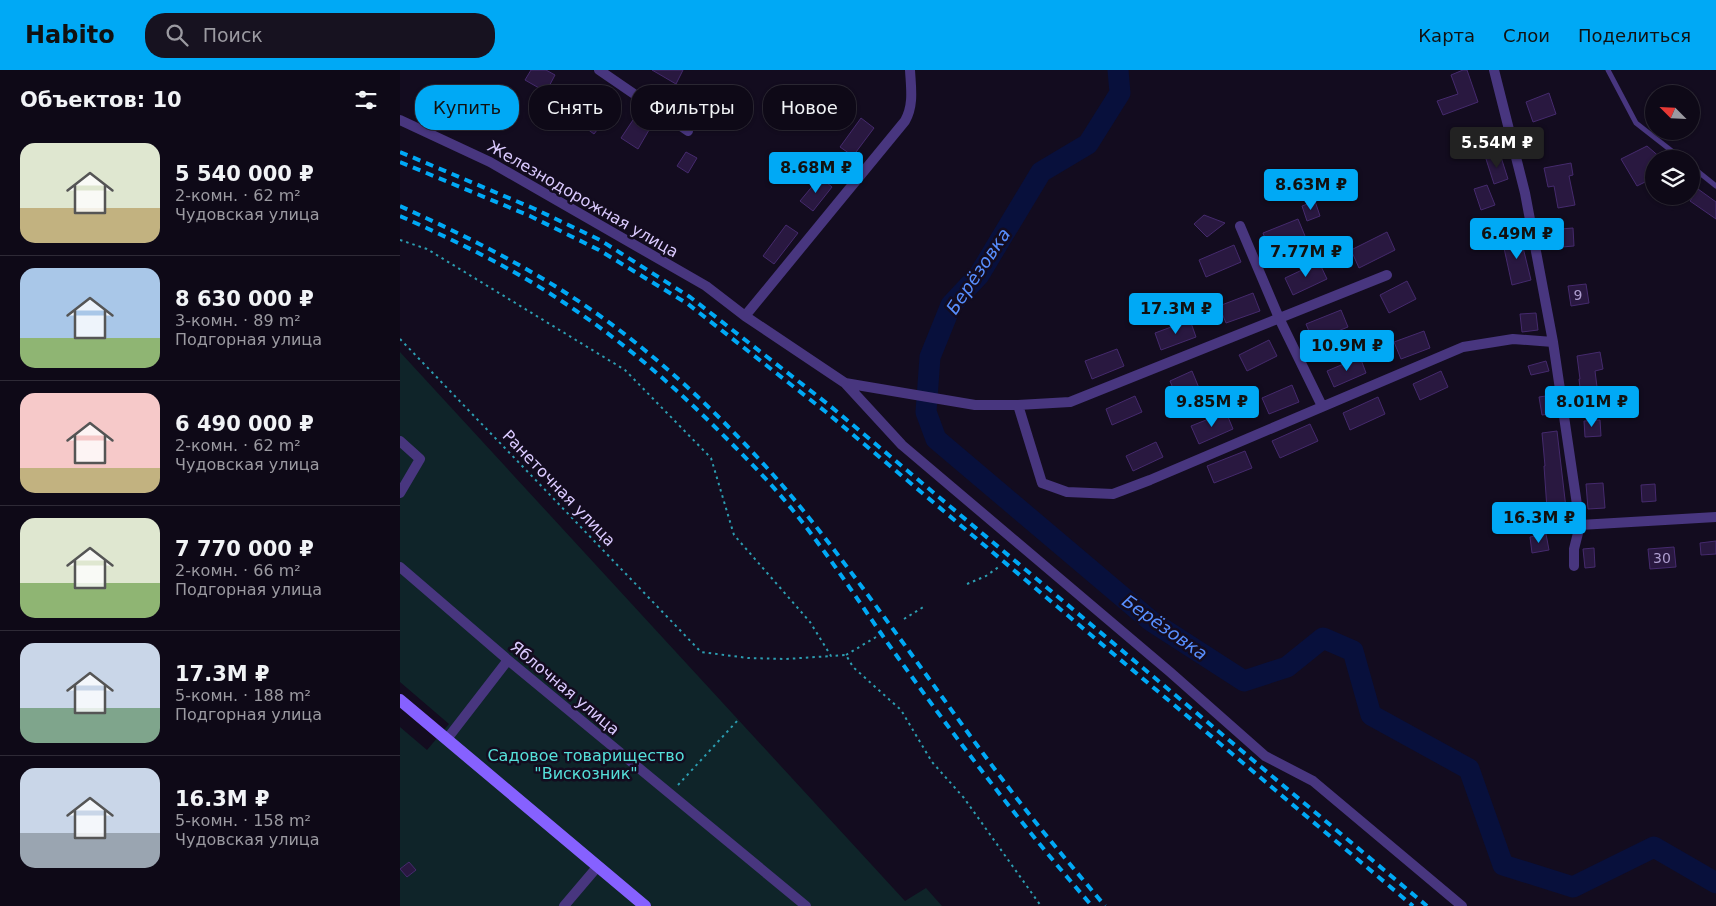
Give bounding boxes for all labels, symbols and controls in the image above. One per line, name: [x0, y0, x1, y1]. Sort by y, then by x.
search box: [145, 13, 495, 58]
text: Habito: [25, 21, 115, 49]
icon: search: [163, 21, 191, 49]
text: Поиск: [203, 24, 263, 46]
text: Карта: [1418, 25, 1475, 46]
text: Слои: [1503, 25, 1550, 46]
text: Поделиться: [1578, 25, 1691, 46]
chip: Купить: [415, 85, 519, 130]
chip: Снять: [529, 85, 621, 130]
chip: Фильтры: [631, 85, 753, 130]
chip: Новое: [763, 85, 856, 130]
north arrow: [1645, 85, 1700, 140]
map controls: [1645, 85, 1700, 205]
icon: filters: [352, 86, 380, 114]
text: Объектов: 10: [20, 88, 182, 112]
pin: 5.54M ₽: [1451, 126, 1543, 169]
text: 5.54M ₽: [1461, 133, 1533, 152]
street label: Железнодорожная улица: [484, 137, 682, 261]
button: layers: [1645, 150, 1700, 205]
pin: 8.68M ₽: [770, 152, 862, 194]
text: 8.68M ₽: [780, 158, 852, 177]
text: 5 540 000 ₽: [175, 162, 314, 186]
icon: home: [60, 163, 120, 223]
pin: 8.63M ₽: [1265, 168, 1357, 211]
text: 8.63M ₽: [1275, 175, 1347, 194]
text: 2-комн. · 62 m²: [175, 186, 301, 205]
text: Чудовская улица: [175, 205, 319, 224]
pin: 6.49M ₽: [1471, 218, 1563, 260]
water label: Берёзовка: [942, 224, 1014, 318]
text: 6.49M ₽: [1481, 224, 1553, 243]
pin: 7.77M ₽: [1260, 236, 1352, 278]
text: 7.77M ₽: [1270, 242, 1342, 261]
text: 8 630 000 ₽: [175, 287, 314, 311]
house number: 9: [1574, 287, 1582, 303]
icon: home: [60, 288, 120, 348]
pin: 17.3M ₽: [1130, 292, 1222, 335]
text: 17.3M ₽: [1140, 299, 1212, 318]
text: 3-комн. · 89 m²: [175, 311, 301, 330]
text: Подгорная улица: [175, 330, 322, 349]
pin: 10.9M ₽: [1301, 330, 1393, 372]
text: 10.9M ₽: [1311, 336, 1383, 355]
pin: 9.85M ₽: [1166, 386, 1258, 428]
pin: 8.01M ₽: [1546, 386, 1638, 428]
text: 9.85M ₽: [1176, 392, 1248, 411]
text: 8.01M ₽: [1556, 392, 1628, 411]
text: 6 490 000 ₽: [175, 412, 314, 436]
icon: home: [60, 413, 120, 473]
street label: Ранеточная улица: [499, 426, 619, 550]
text: 2-комн. · 62 m²: [175, 436, 301, 455]
text: Чудовская улица: [175, 455, 319, 474]
pin: 16.3M ₽: [1493, 502, 1585, 544]
text: 16.3M ₽: [1503, 508, 1575, 527]
text: 7 770 000 ₽: [175, 537, 314, 561]
icon: home: [60, 538, 120, 598]
house number: 30: [1653, 550, 1671, 566]
text: 2-комн. · 66 m²: [175, 561, 301, 580]
text: Подгорная улица: [175, 580, 322, 599]
water label: Берёзовка: [1118, 590, 1212, 664]
street label: Яблочная улица: [507, 637, 623, 739]
text: 17.3M ₽: [175, 662, 270, 686]
icon: home: [60, 663, 120, 723]
text: 5-комн. · 188 m²: [175, 686, 311, 705]
text: Подгорная улица: [175, 705, 322, 724]
park label: Садовое товарищество "Вискозник": [487, 746, 685, 783]
text: 16.3M ₽: [175, 787, 270, 811]
icon: home: [60, 788, 120, 848]
text: 5-комн. · 158 m²: [175, 811, 311, 830]
text: Чудовская улица: [175, 830, 319, 849]

